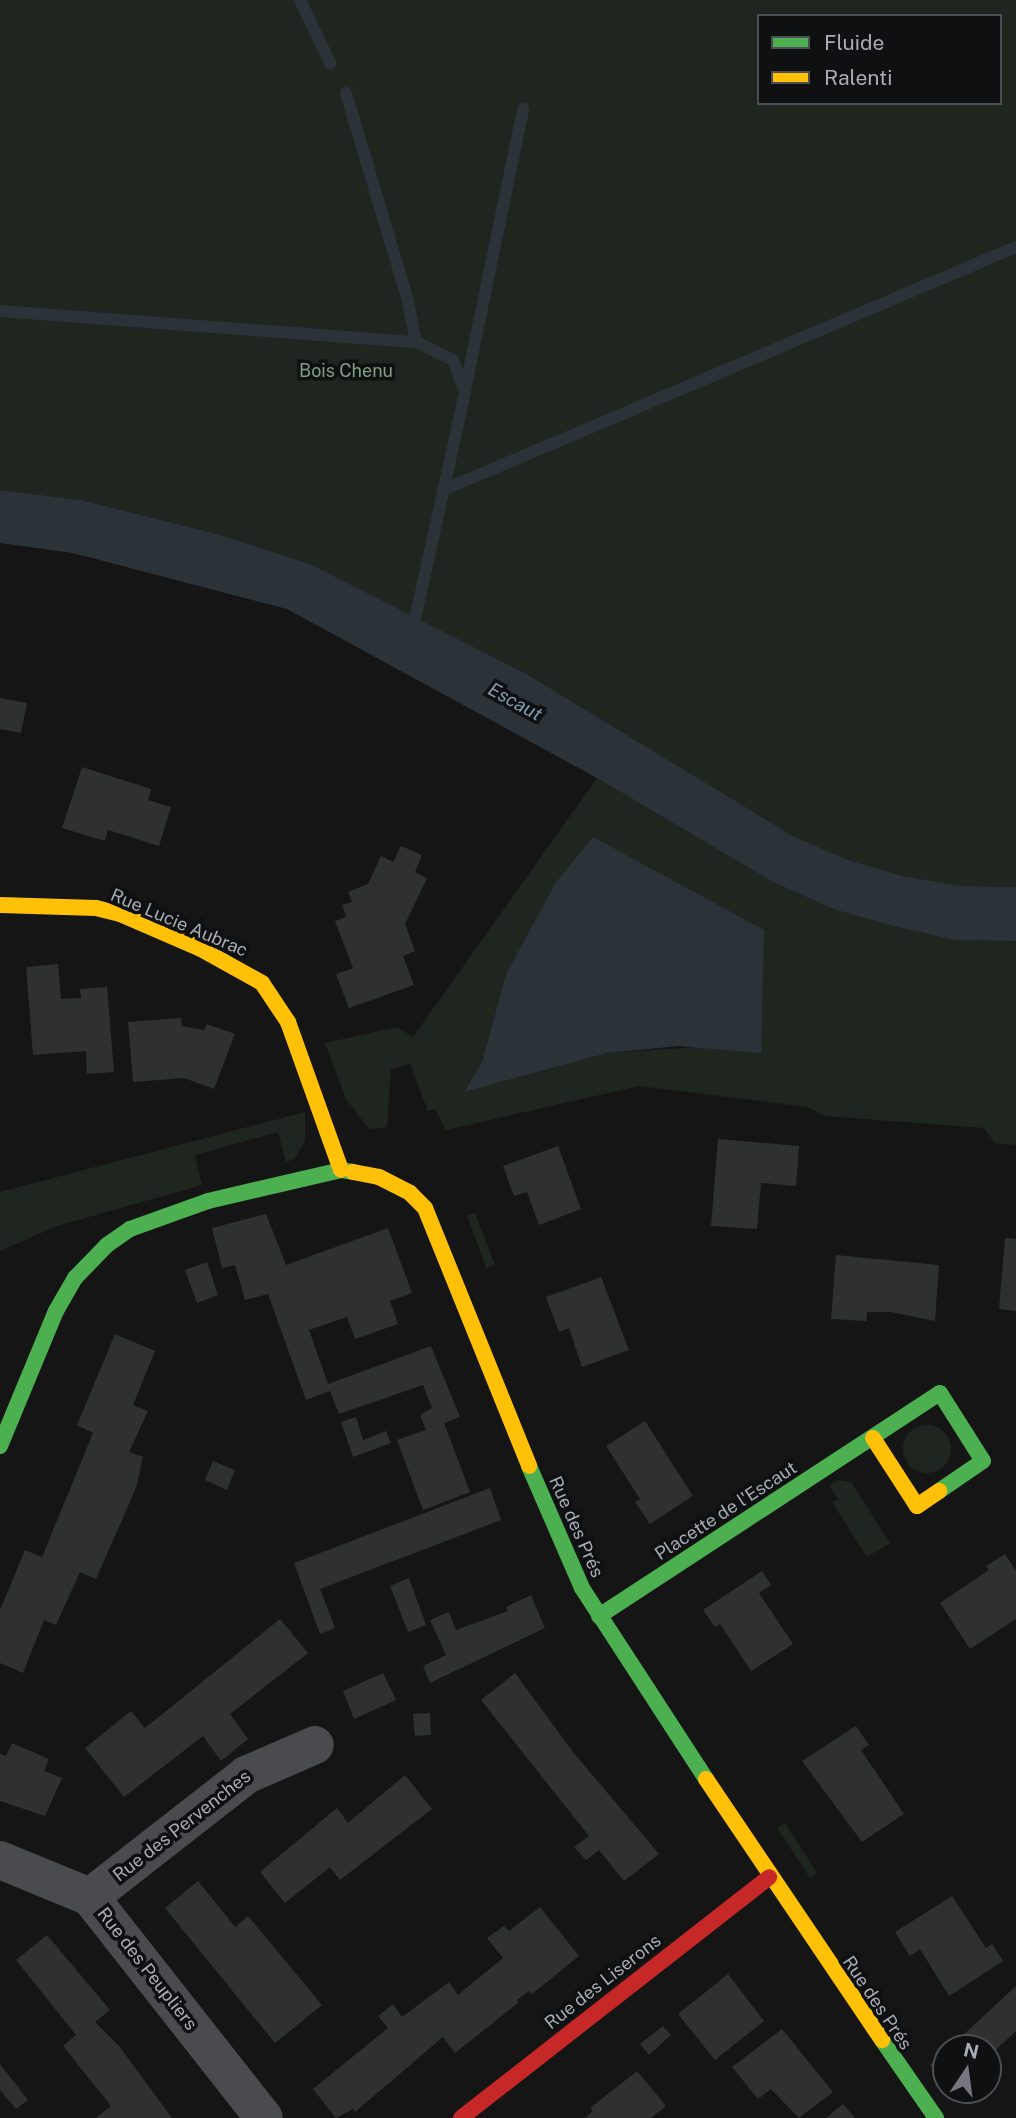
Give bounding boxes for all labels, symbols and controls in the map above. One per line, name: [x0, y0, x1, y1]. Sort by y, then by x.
legend: [757, 14, 1002, 105]
text: Fluide: [824, 30, 884, 55]
text: Ralenti: [824, 65, 892, 90]
park label: Bois Chenu: [299, 360, 393, 382]
water label: Escaut: [484, 678, 546, 726]
street label: Rue Lucie Aubrac: [107, 884, 251, 962]
street label: Placette de l'Escaut: [651, 1457, 801, 1565]
street label: Rue des Prés: [544, 1473, 608, 1581]
street label: Rue des Pervenches: [109, 1765, 255, 1887]
street label: Rue des Peupliers: [92, 1903, 202, 2035]
street label: Rue des Liserons: [540, 1930, 666, 2034]
street label: Rue des Prés: [838, 1952, 916, 2054]
north arrow: [932, 2034, 1002, 2104]
text: N: [962, 2038, 981, 2063]

